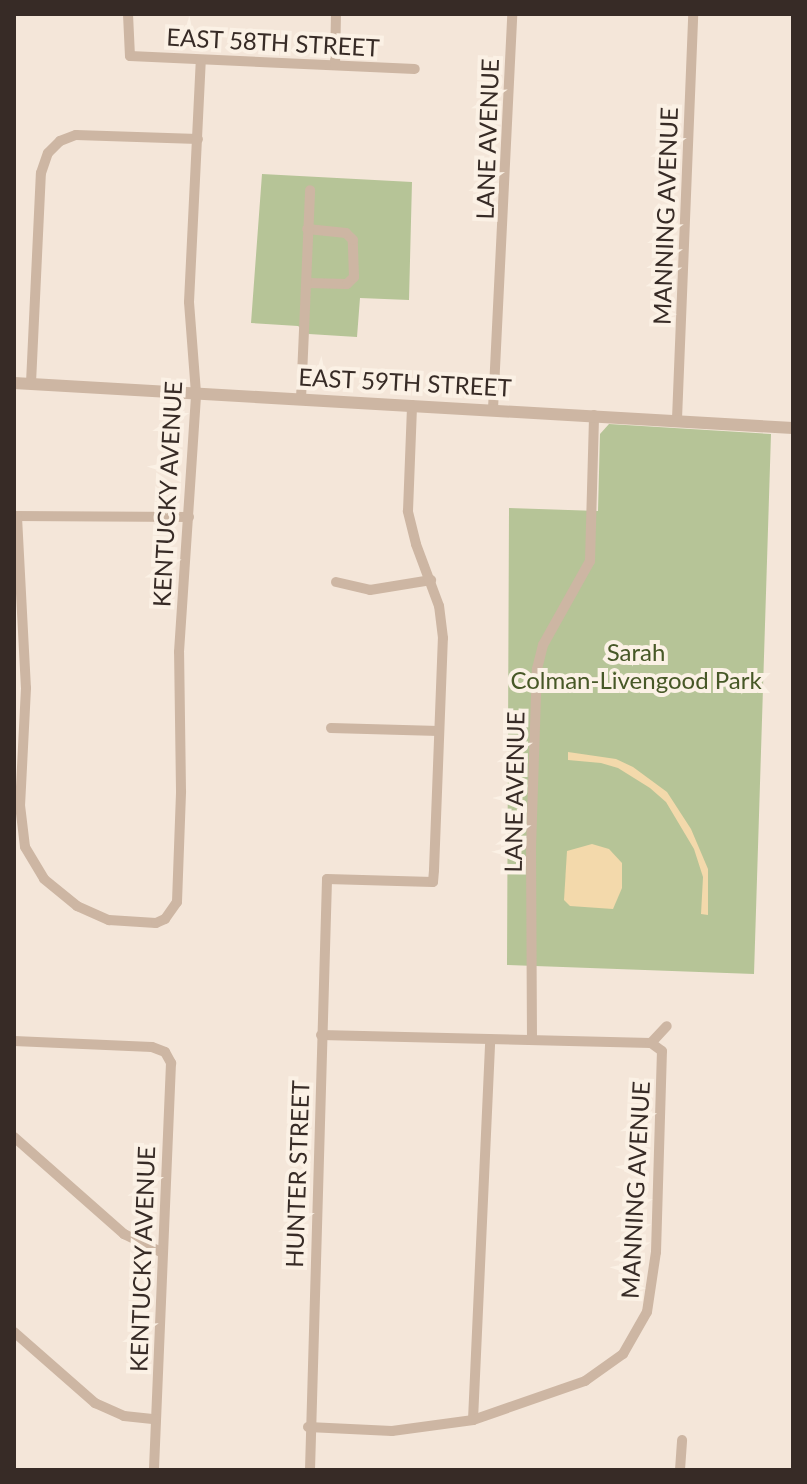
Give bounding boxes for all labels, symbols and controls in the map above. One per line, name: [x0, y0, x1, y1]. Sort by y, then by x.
street label: EAST 58TH STREET: [165, 22, 381, 62]
street label: LANE AVENUE: [470, 58, 504, 220]
street label: MANNING AVENUE: [647, 106, 683, 326]
street label: EAST 59TH STREET: [297, 362, 513, 402]
street label: KENTUCKY AVENUE: [147, 379, 187, 609]
park label: Sarah Colman-Livengood Park: [510, 638, 762, 694]
street label: LANE AVENUE: [498, 711, 530, 873]
street label: HUNTER STREET: [279, 1080, 315, 1268]
street label: MANNING AVENUE: [615, 1080, 655, 1300]
street label: KENTUCKY AVENUE: [124, 1145, 160, 1373]

